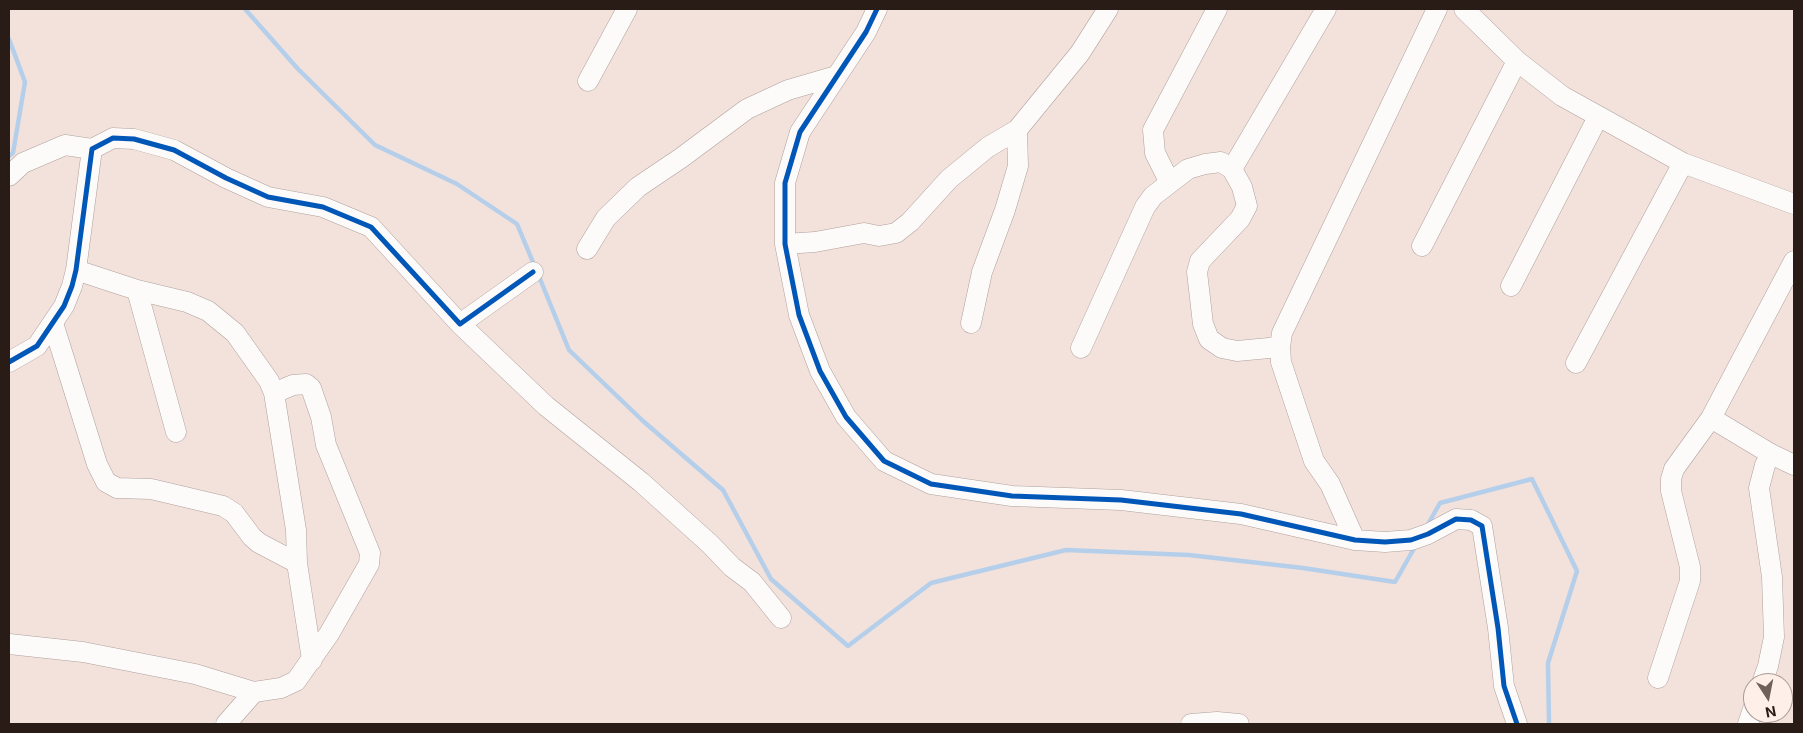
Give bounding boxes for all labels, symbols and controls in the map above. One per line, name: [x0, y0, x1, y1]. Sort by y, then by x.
north arrow: [1743, 673, 1793, 723]
text: N: [1764, 703, 1778, 722]

